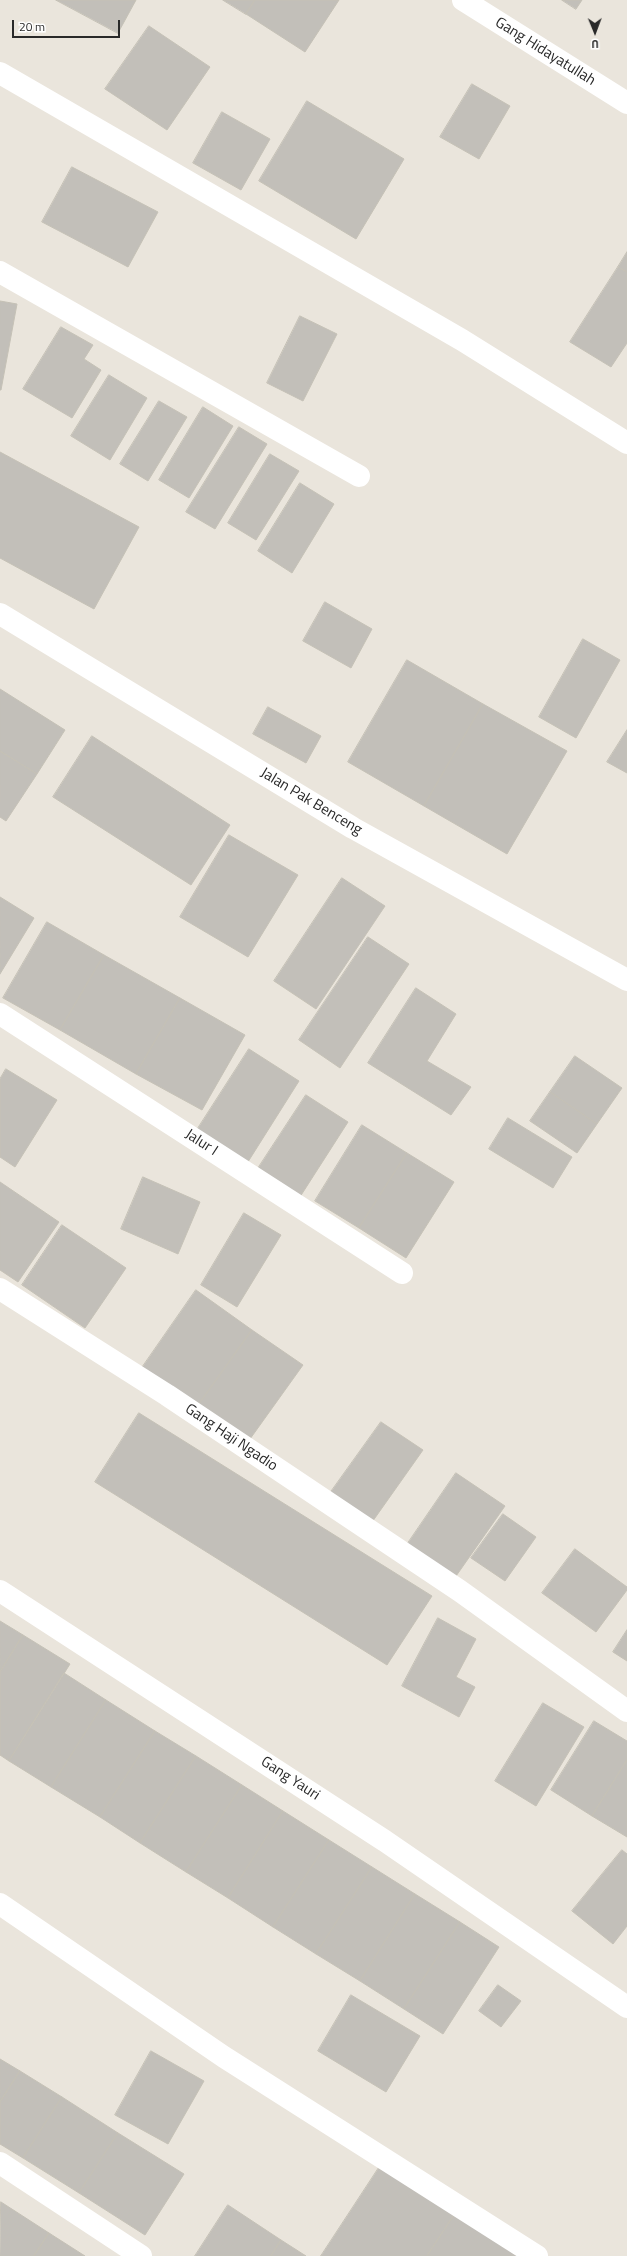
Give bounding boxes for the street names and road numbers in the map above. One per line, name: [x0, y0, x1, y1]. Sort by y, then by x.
street label: Gang Hidayatullah: [491, 14, 599, 90]
street label: Jalan Pak Benceng: [257, 764, 365, 840]
street label: Jalur I: [181, 1126, 221, 1160]
street label: Gang Haji Ngadio: [181, 1400, 281, 1476]
street label: Gang Yauri: [257, 1753, 323, 1805]

